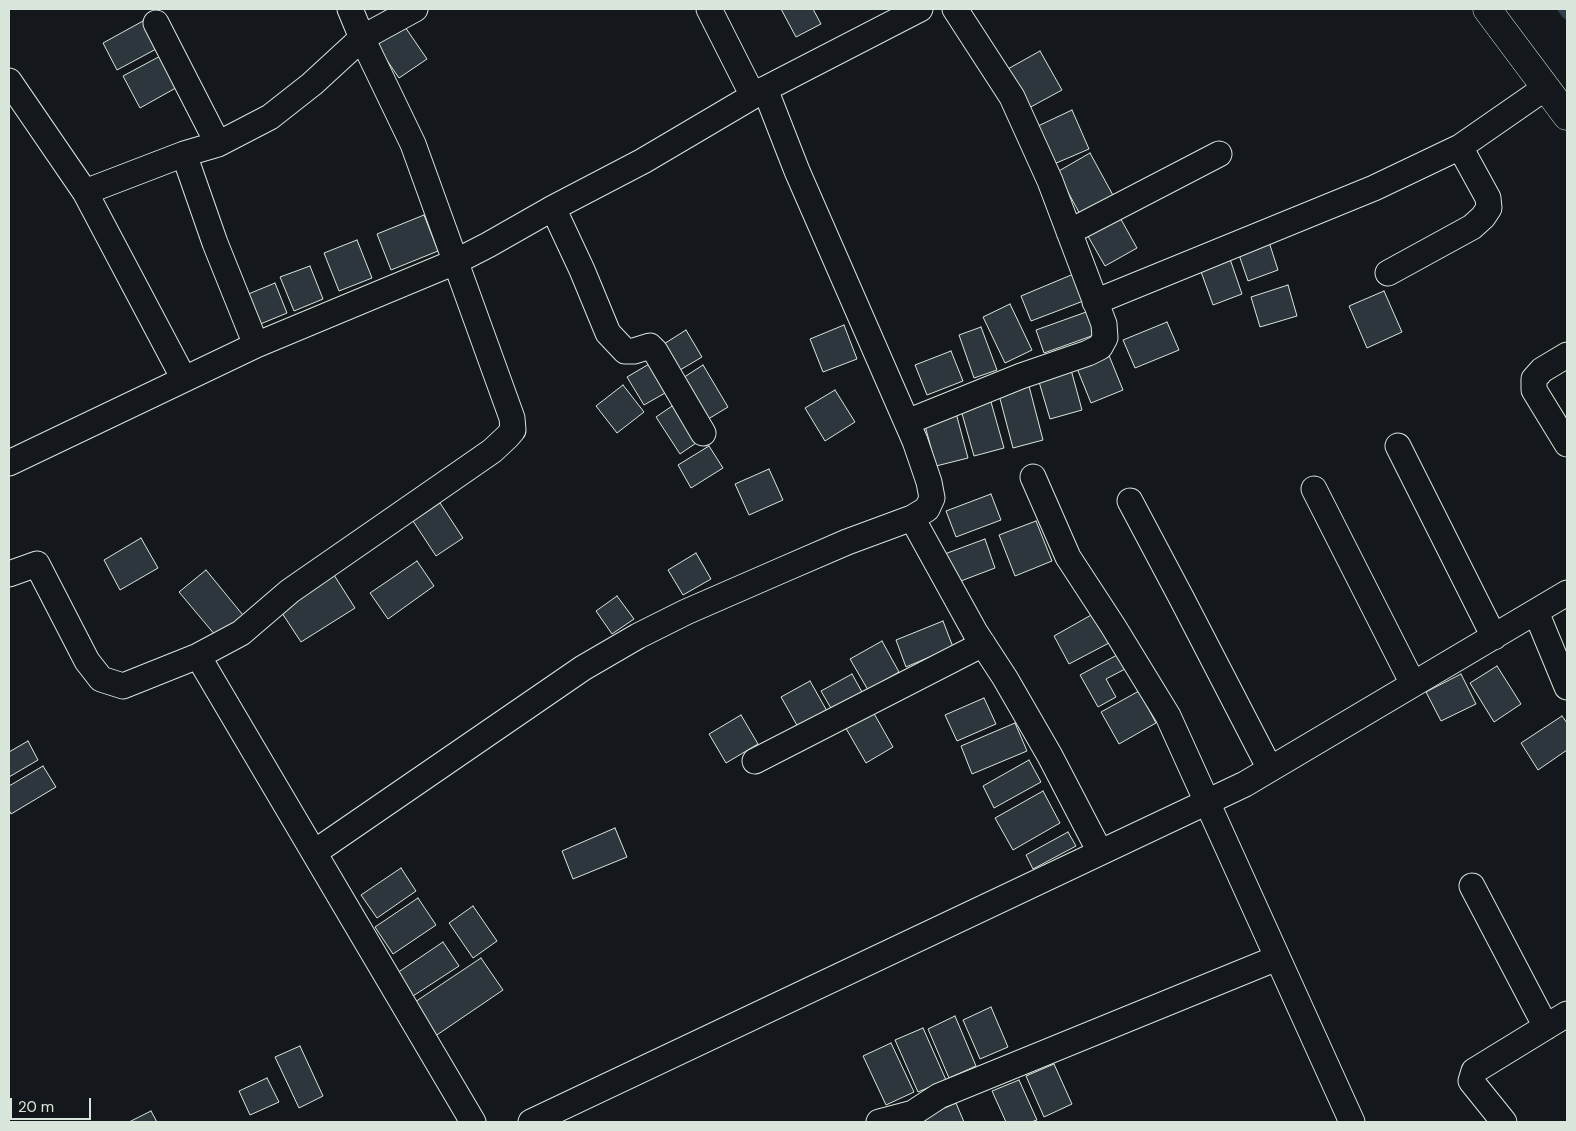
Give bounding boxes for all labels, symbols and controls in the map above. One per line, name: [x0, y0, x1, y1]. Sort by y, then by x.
scale bar: [12, 1088, 94, 1120]
text: 20 m: [18, 1097, 54, 1117]

